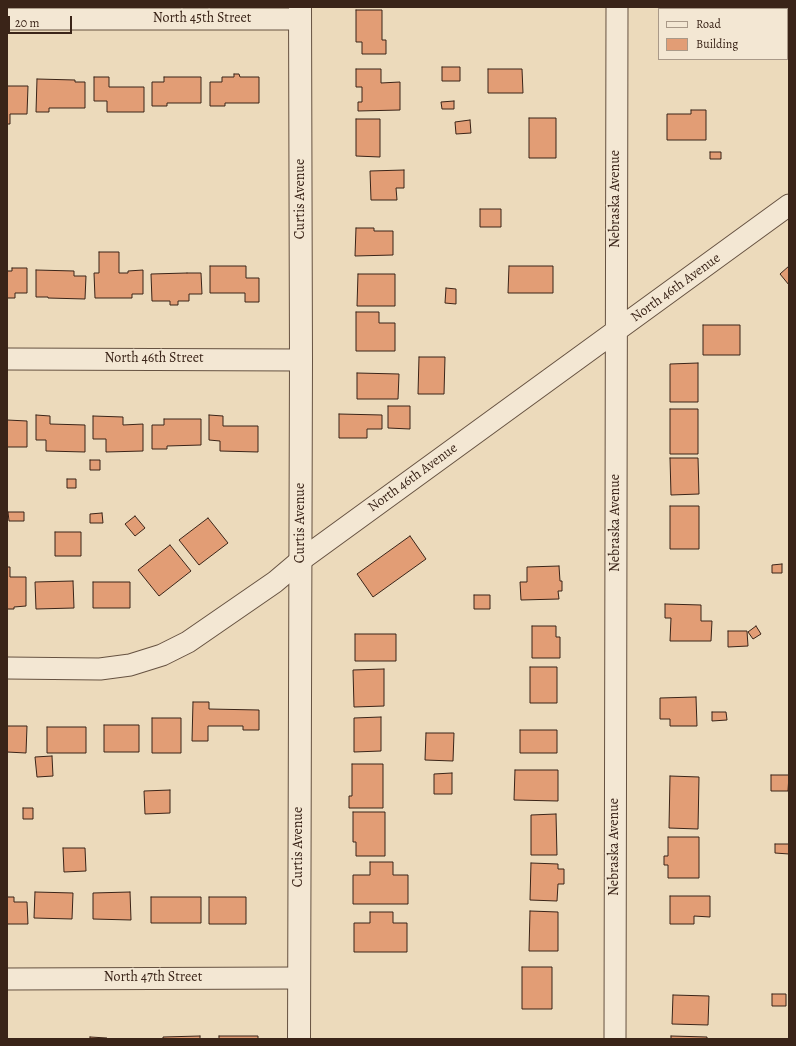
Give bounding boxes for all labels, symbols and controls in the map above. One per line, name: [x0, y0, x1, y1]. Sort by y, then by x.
scale bar: [10, 8, 74, 34]
legend: [658, 8, 788, 60]
street label: North 45th Street: [153, 11, 251, 27]
text: 20 m: [15, 15, 39, 31]
text: Road: [696, 16, 721, 32]
text: Building: [696, 36, 738, 52]
street label: Nebraska Avenue: [608, 150, 624, 248]
street label: Curtis Avenue: [293, 159, 309, 239]
street label: North 46th Avenue: [628, 250, 724, 326]
street label: North 46th Street: [104, 351, 204, 367]
street label: North 46th Avenue: [365, 440, 461, 516]
street label: Nebraska Avenue: [608, 474, 624, 572]
street label: Curtis Avenue: [293, 483, 309, 563]
street label: Nebraska Avenue: [607, 798, 623, 896]
street label: Curtis Avenue: [291, 807, 307, 887]
street label: North 47th Street: [104, 970, 202, 986]

